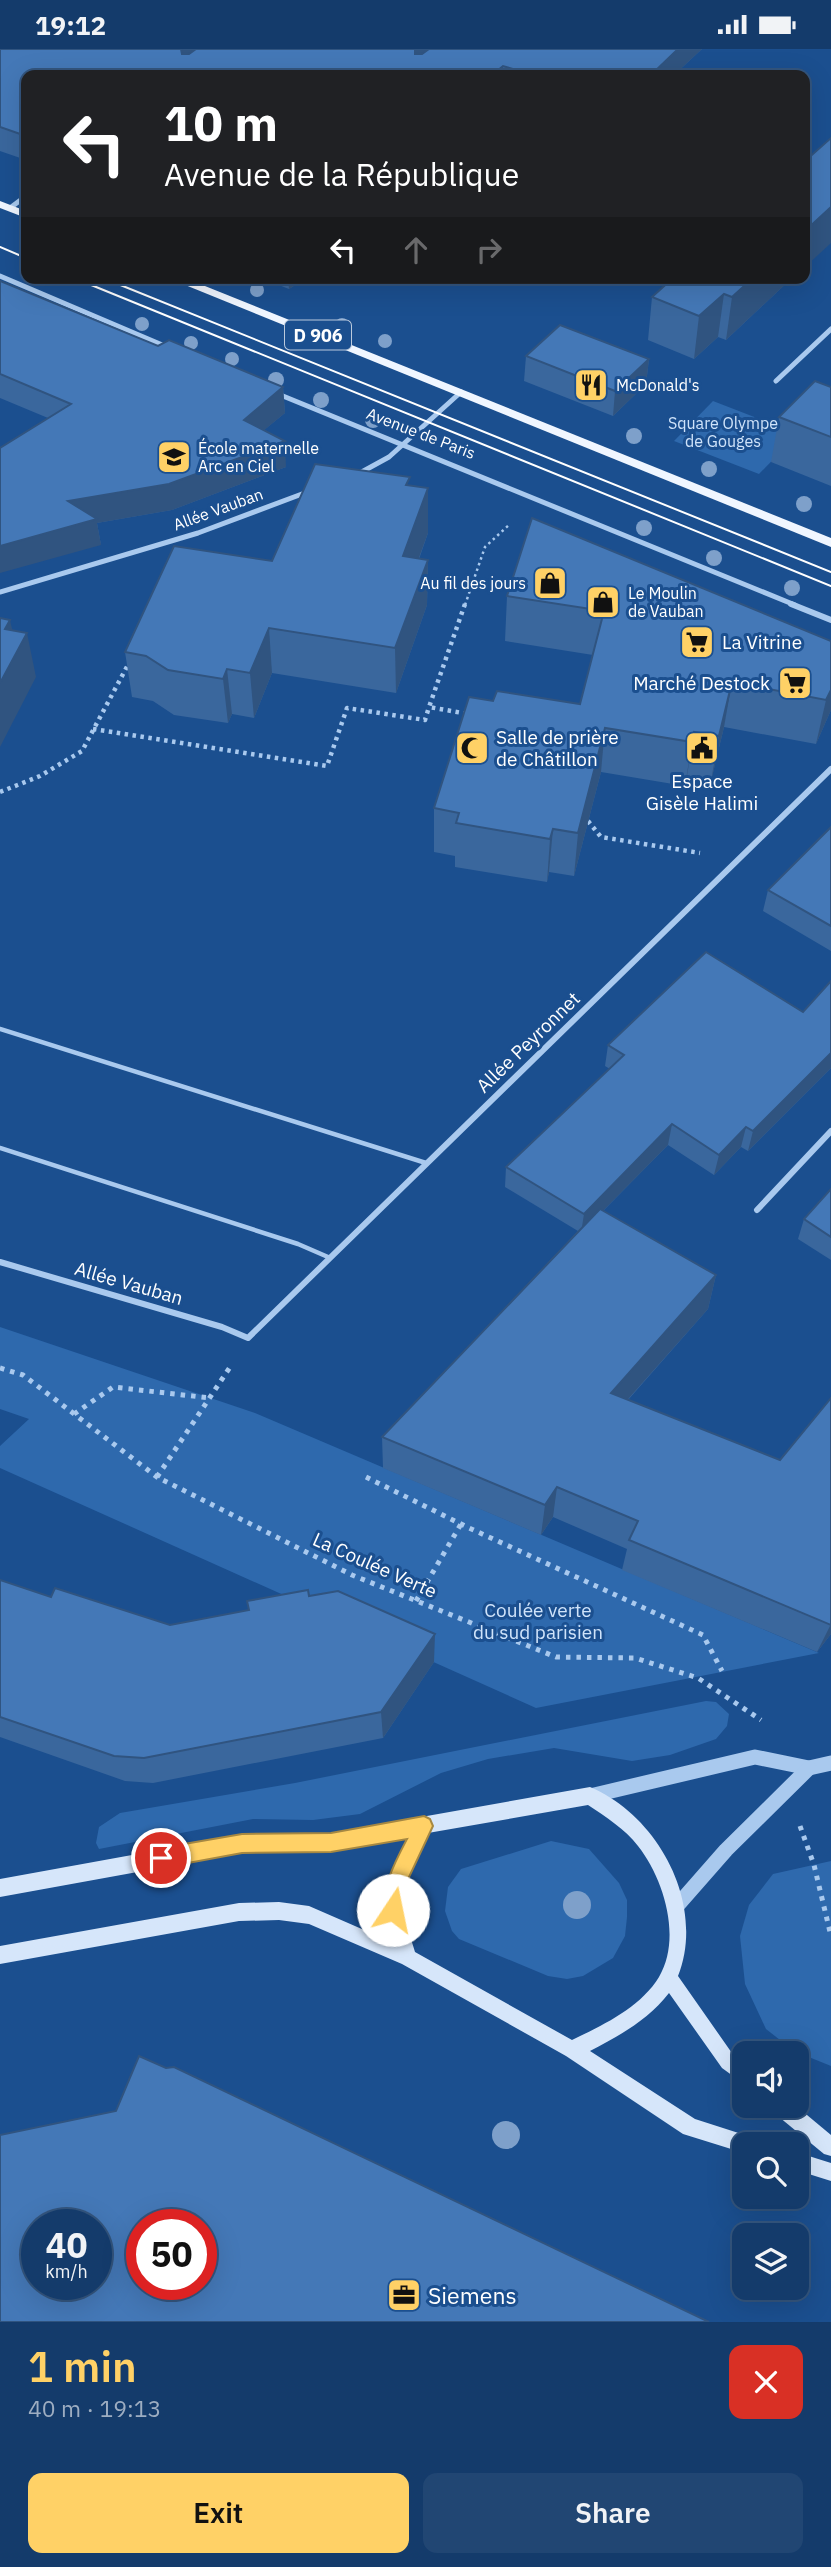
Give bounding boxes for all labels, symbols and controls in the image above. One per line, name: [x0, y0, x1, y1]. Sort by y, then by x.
text: 19:12: [35, 8, 106, 42]
text: 10 m: [164, 91, 278, 154]
icon: left: [49, 98, 140, 189]
text: Avenue de la République: [164, 153, 519, 195]
icon: left: [324, 231, 362, 269]
icon: ahead: [397, 231, 435, 269]
icon: right: [470, 231, 508, 269]
road number: D 906: [285, 321, 351, 349]
restaurant icon: McDonald's: [572, 366, 610, 404]
place label: McDonald's: [616, 375, 700, 395]
street label: Avenue de Paris: [364, 403, 478, 463]
park label: Square Olympe de Gouges: [668, 413, 778, 451]
place label: École maternelle Arc en Ciel: [198, 437, 319, 476]
school or university icon: École maternelle Arc en Ciel: [155, 438, 193, 476]
street label: Allée Vauban: [170, 484, 266, 534]
shop icon: Au fil des jours: [531, 564, 569, 602]
place label: Au fil des jours: [420, 573, 526, 593]
shop icon: Le Moulin de Vauban: [584, 583, 622, 621]
place label: Le Moulin de Vauban: [628, 583, 704, 621]
supermarket icon: La Vitrine: [678, 623, 716, 661]
place label: La Vitrine: [722, 630, 802, 654]
supermarket icon: Marché Destock: [776, 664, 814, 702]
place label: Marché Destock: [633, 671, 770, 695]
place label: Salle de prière de Châtillon: [496, 725, 619, 771]
mosque icon: Salle de prière de Châtillon: [453, 729, 491, 767]
public building icon: Espace Gisèle Halimi: [683, 729, 721, 767]
place label: Espace Gisèle Halimi: [646, 769, 758, 815]
street label: Allée Peyronnet: [471, 987, 585, 1097]
street label: Allée Vauban: [72, 1256, 186, 1310]
street label: La Coulée Verte: [309, 1527, 441, 1603]
park label: Coulée verte du sud parisien: [473, 1598, 603, 1644]
pin: [131, 1828, 191, 1888]
icon: arrive: [142, 1839, 180, 1877]
position arrow: [356, 1873, 430, 1947]
map controls: [732, 2041, 809, 2300]
button: sound: [732, 2041, 809, 2118]
button: search: [732, 2132, 809, 2209]
speed limit sign: 50: [126, 2209, 217, 2300]
text: 40: [45, 2222, 88, 2268]
button: layers: [732, 2223, 809, 2300]
text: km/h: [45, 2260, 88, 2283]
office icon: Siemens: [385, 2276, 423, 2314]
place label: Siemens: [428, 2280, 517, 2310]
text: 1 min: [28, 2339, 137, 2394]
button: close: [729, 2345, 803, 2419]
text: 40 m · 19:13: [28, 2393, 161, 2423]
button: Exit: [28, 2473, 409, 2553]
button: Share: [423, 2473, 803, 2553]

